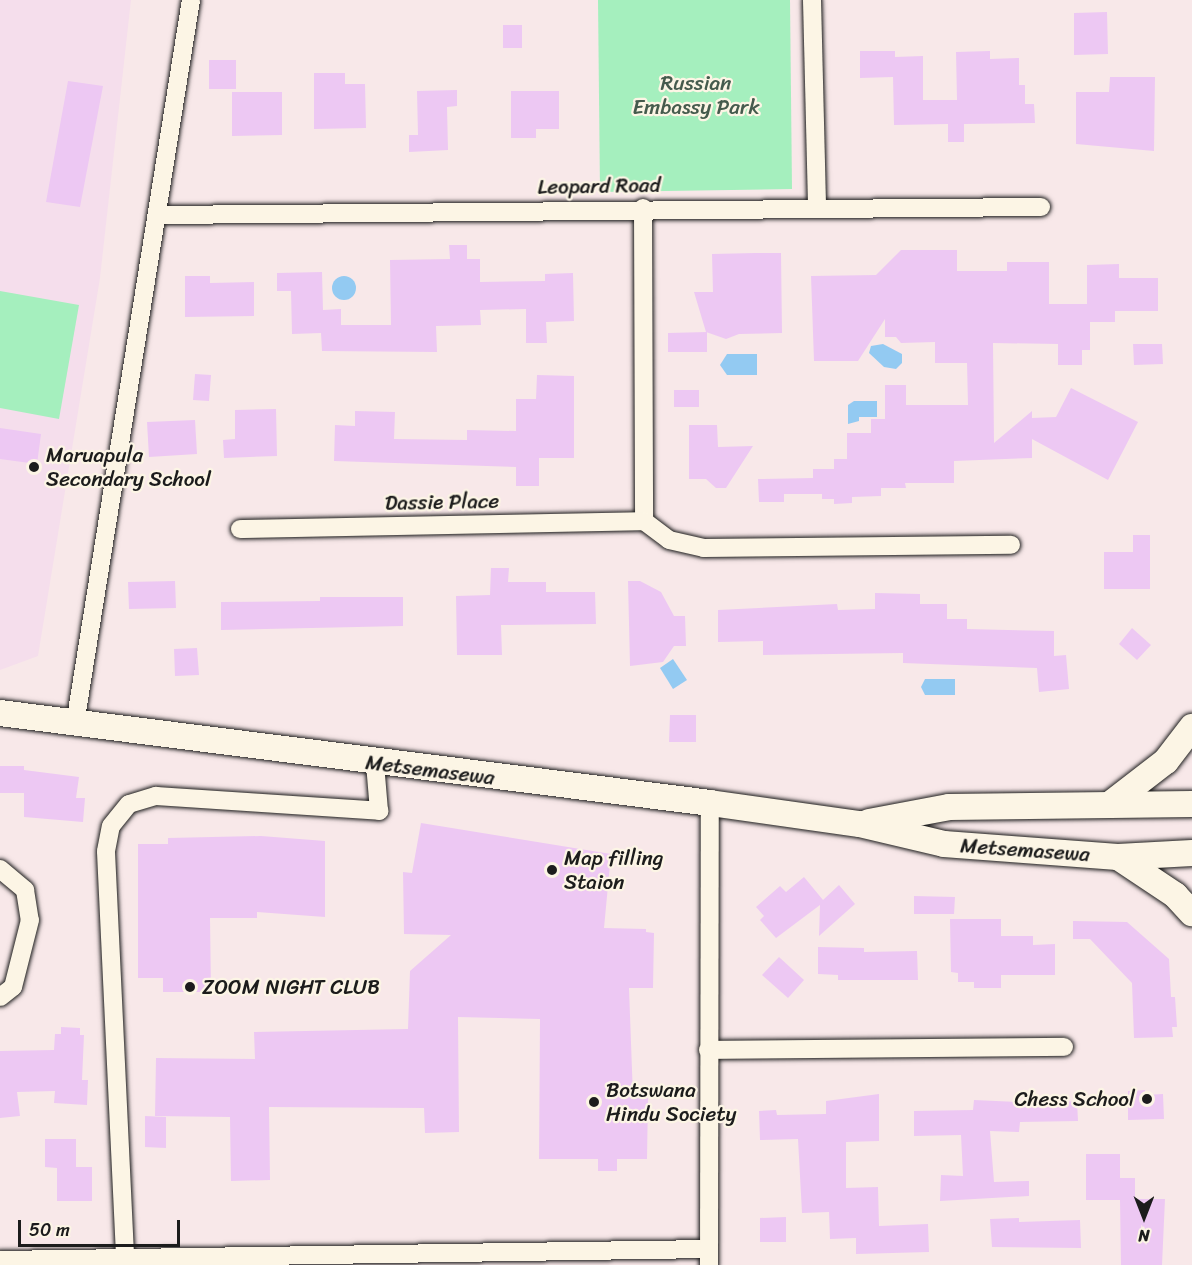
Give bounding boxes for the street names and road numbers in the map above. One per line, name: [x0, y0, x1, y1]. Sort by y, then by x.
street label: Leopard Road: [537, 172, 661, 200]
street label: Dassie Place: [385, 488, 499, 516]
street label: Metsemasewa: [364, 750, 496, 790]
street label: Metsemasewa: [959, 833, 1091, 867]

